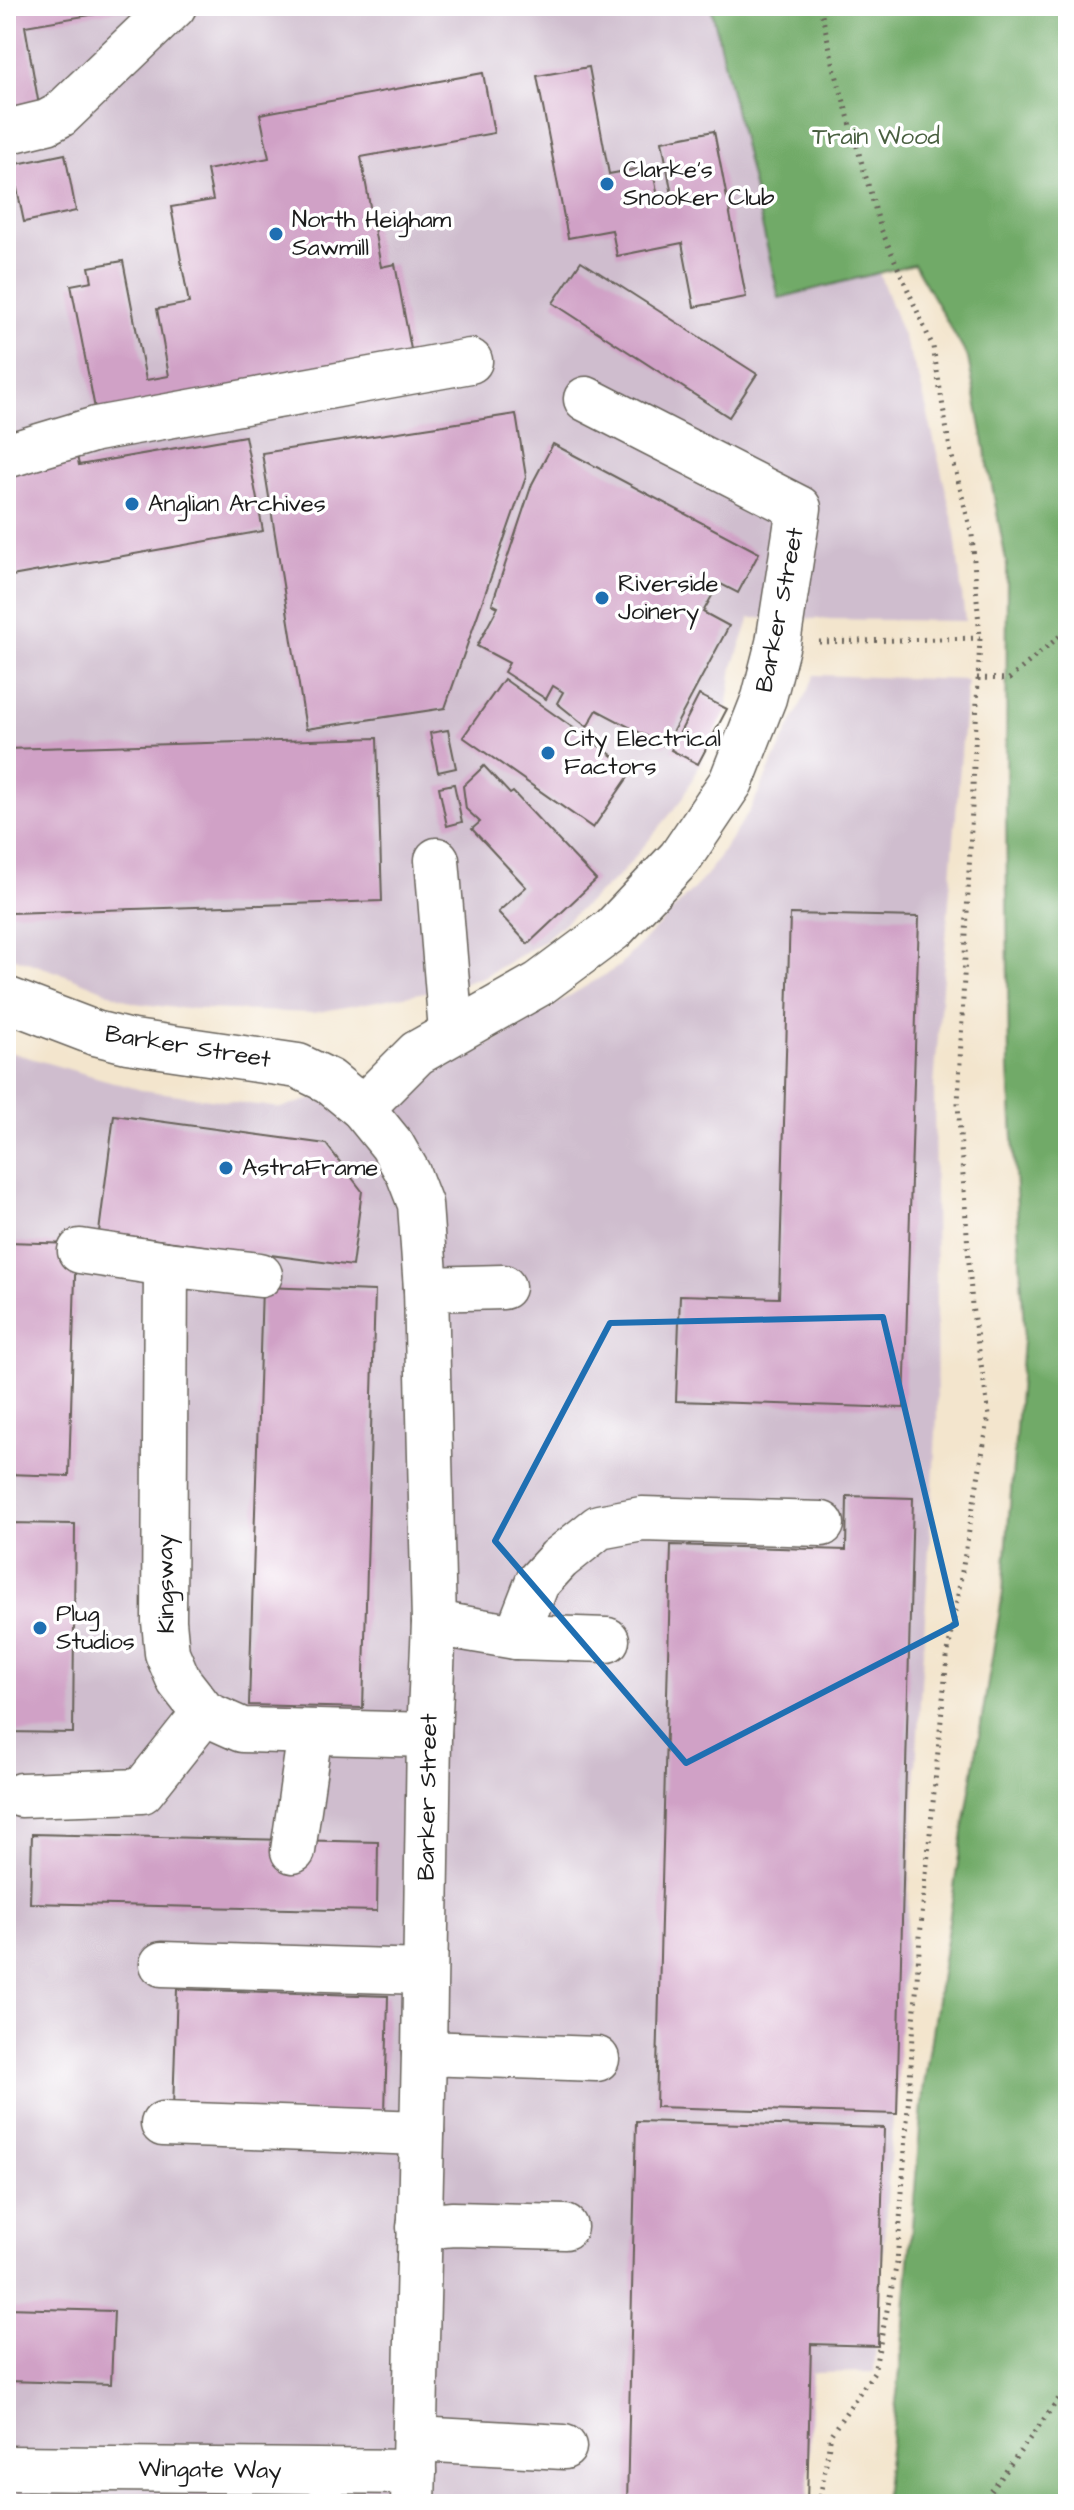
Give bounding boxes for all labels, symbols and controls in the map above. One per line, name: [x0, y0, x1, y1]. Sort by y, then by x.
park label: Train Wood: [812, 120, 940, 154]
place label: Clarke's Snooker Club: [623, 153, 775, 215]
marker: Clarke's Snooker Club: [598, 175, 616, 193]
place label: North Heigham Sawmill: [292, 203, 452, 265]
marker: North Heigham Sawmill: [267, 225, 285, 243]
place label: Anglian Archives: [148, 487, 326, 522]
marker: Anglian Archives: [123, 495, 141, 513]
street label: Barker Street: [747, 524, 813, 695]
place label: Riverside Joinery: [618, 567, 718, 630]
marker: Riverside Joinery: [593, 589, 611, 607]
place label: City Electrical Factors: [564, 722, 721, 784]
marker: City Electrical Factors: [539, 744, 557, 762]
street label: Barker Street: [103, 1017, 273, 1077]
place label: AstraFrame: [242, 1151, 378, 1185]
marker: AstraFrame: [217, 1159, 235, 1177]
street label: Kingsway: [148, 1534, 185, 1634]
place label: Plug Studios: [56, 1597, 135, 1659]
marker: Plug Studios: [31, 1619, 49, 1637]
street label: Barker Street: [410, 1713, 446, 1881]
street label: Wingate Way: [138, 2452, 282, 2489]

